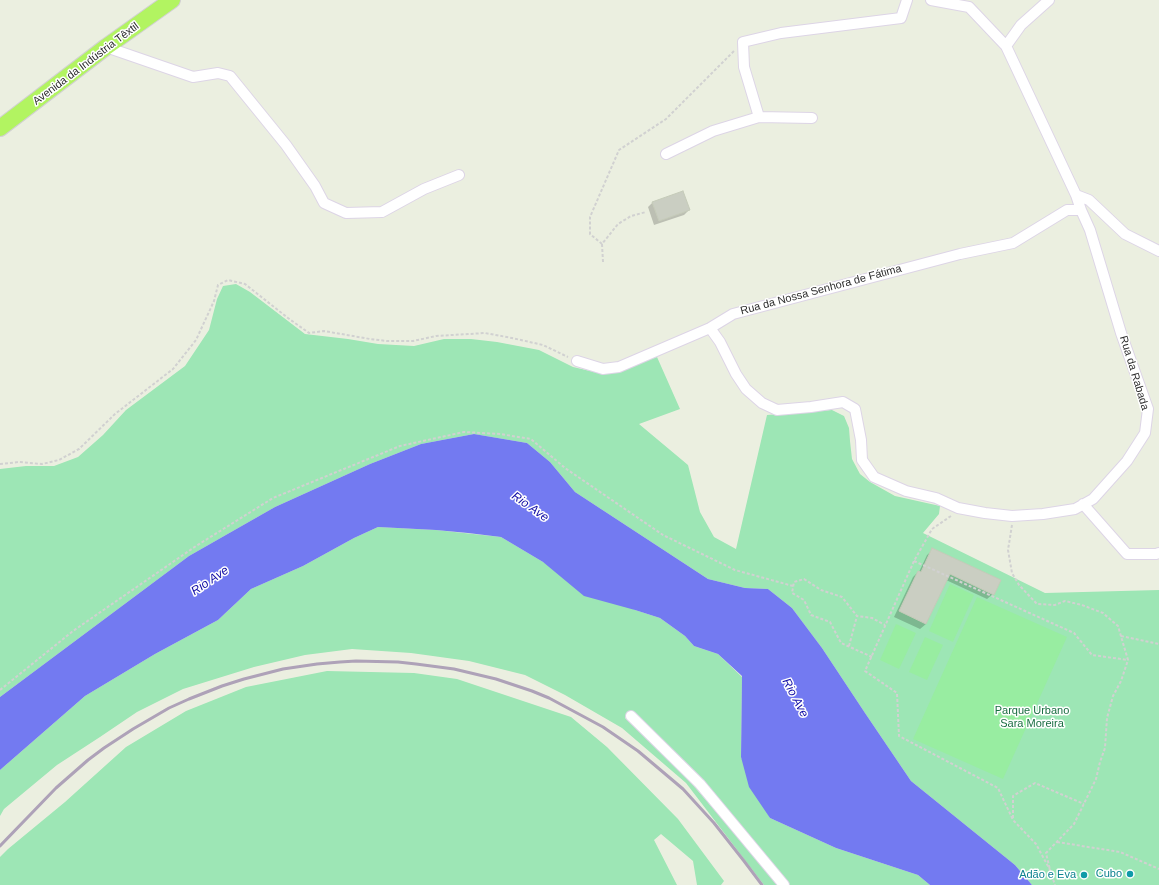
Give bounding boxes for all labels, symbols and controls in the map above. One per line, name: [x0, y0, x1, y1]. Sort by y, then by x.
street label: Avenida da Indústria Têxtil: [30, 20, 142, 108]
street label: Rua da Nossa Senhora de Fátima: [739, 262, 903, 318]
street label: Rua da Rabada: [1116, 334, 1152, 412]
water label: Rio Ave: [509, 489, 551, 525]
water label: Rio Ave: [189, 563, 231, 599]
water label: Rio Ave: [779, 676, 811, 720]
park label: Parque Urbano Sara Moreira: [995, 704, 1069, 730]
place label: Cubo: [1096, 867, 1122, 881]
place label: Adão e Eva: [1019, 868, 1076, 882]
marker: Cubo: [1125, 869, 1135, 879]
marker: Adão e Eva: [1079, 870, 1089, 880]

